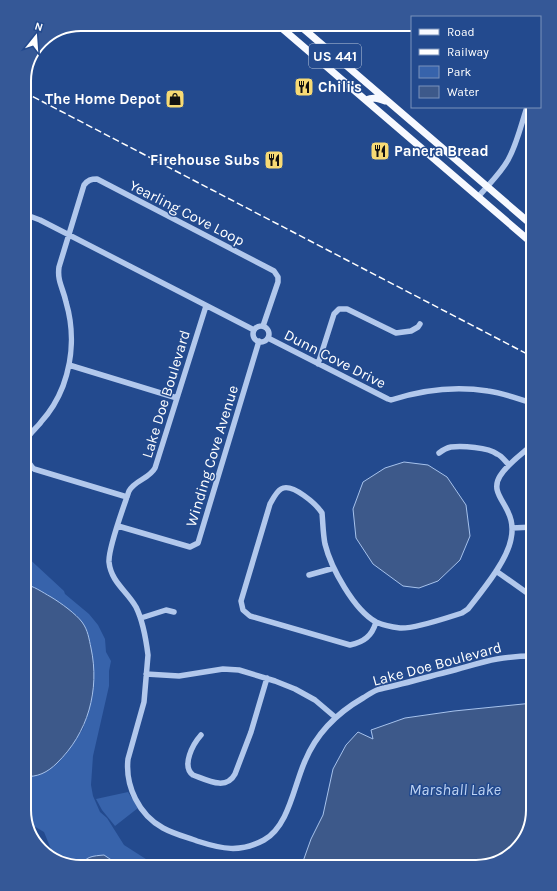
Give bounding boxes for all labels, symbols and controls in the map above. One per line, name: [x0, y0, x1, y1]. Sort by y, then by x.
north arrow: [16, 16, 56, 56]
legend: [411, 16, 541, 108]
text: N: [33, 20, 44, 34]
text: Road: [447, 25, 475, 39]
road number: US 441: [309, 44, 361, 68]
text: Railway: [447, 45, 489, 59]
text: Park: [447, 65, 472, 79]
restaurant icon: Chili's: [293, 76, 315, 98]
place label: Chili's: [318, 78, 362, 96]
text: Water: [447, 85, 480, 99]
shop icon: The Home Depot: [164, 88, 186, 110]
place label: The Home Depot: [45, 90, 161, 108]
restaurant icon: Panera Bread: [369, 140, 391, 162]
place label: Panera Bread: [394, 142, 489, 160]
restaurant icon: Firehouse Subs: [263, 149, 285, 171]
place label: Firehouse Subs: [150, 151, 260, 169]
street label: Yearling Cove Loop: [126, 176, 248, 250]
street label: Dunn Cove Drive: [281, 326, 389, 392]
street label: Lake Doe Boulevard: [138, 328, 194, 460]
street label: Winding Cove Avenue: [182, 383, 242, 529]
street label: Lake Doe Boulevard: [370, 638, 504, 690]
water label: Marshall Lake: [409, 780, 502, 799]

